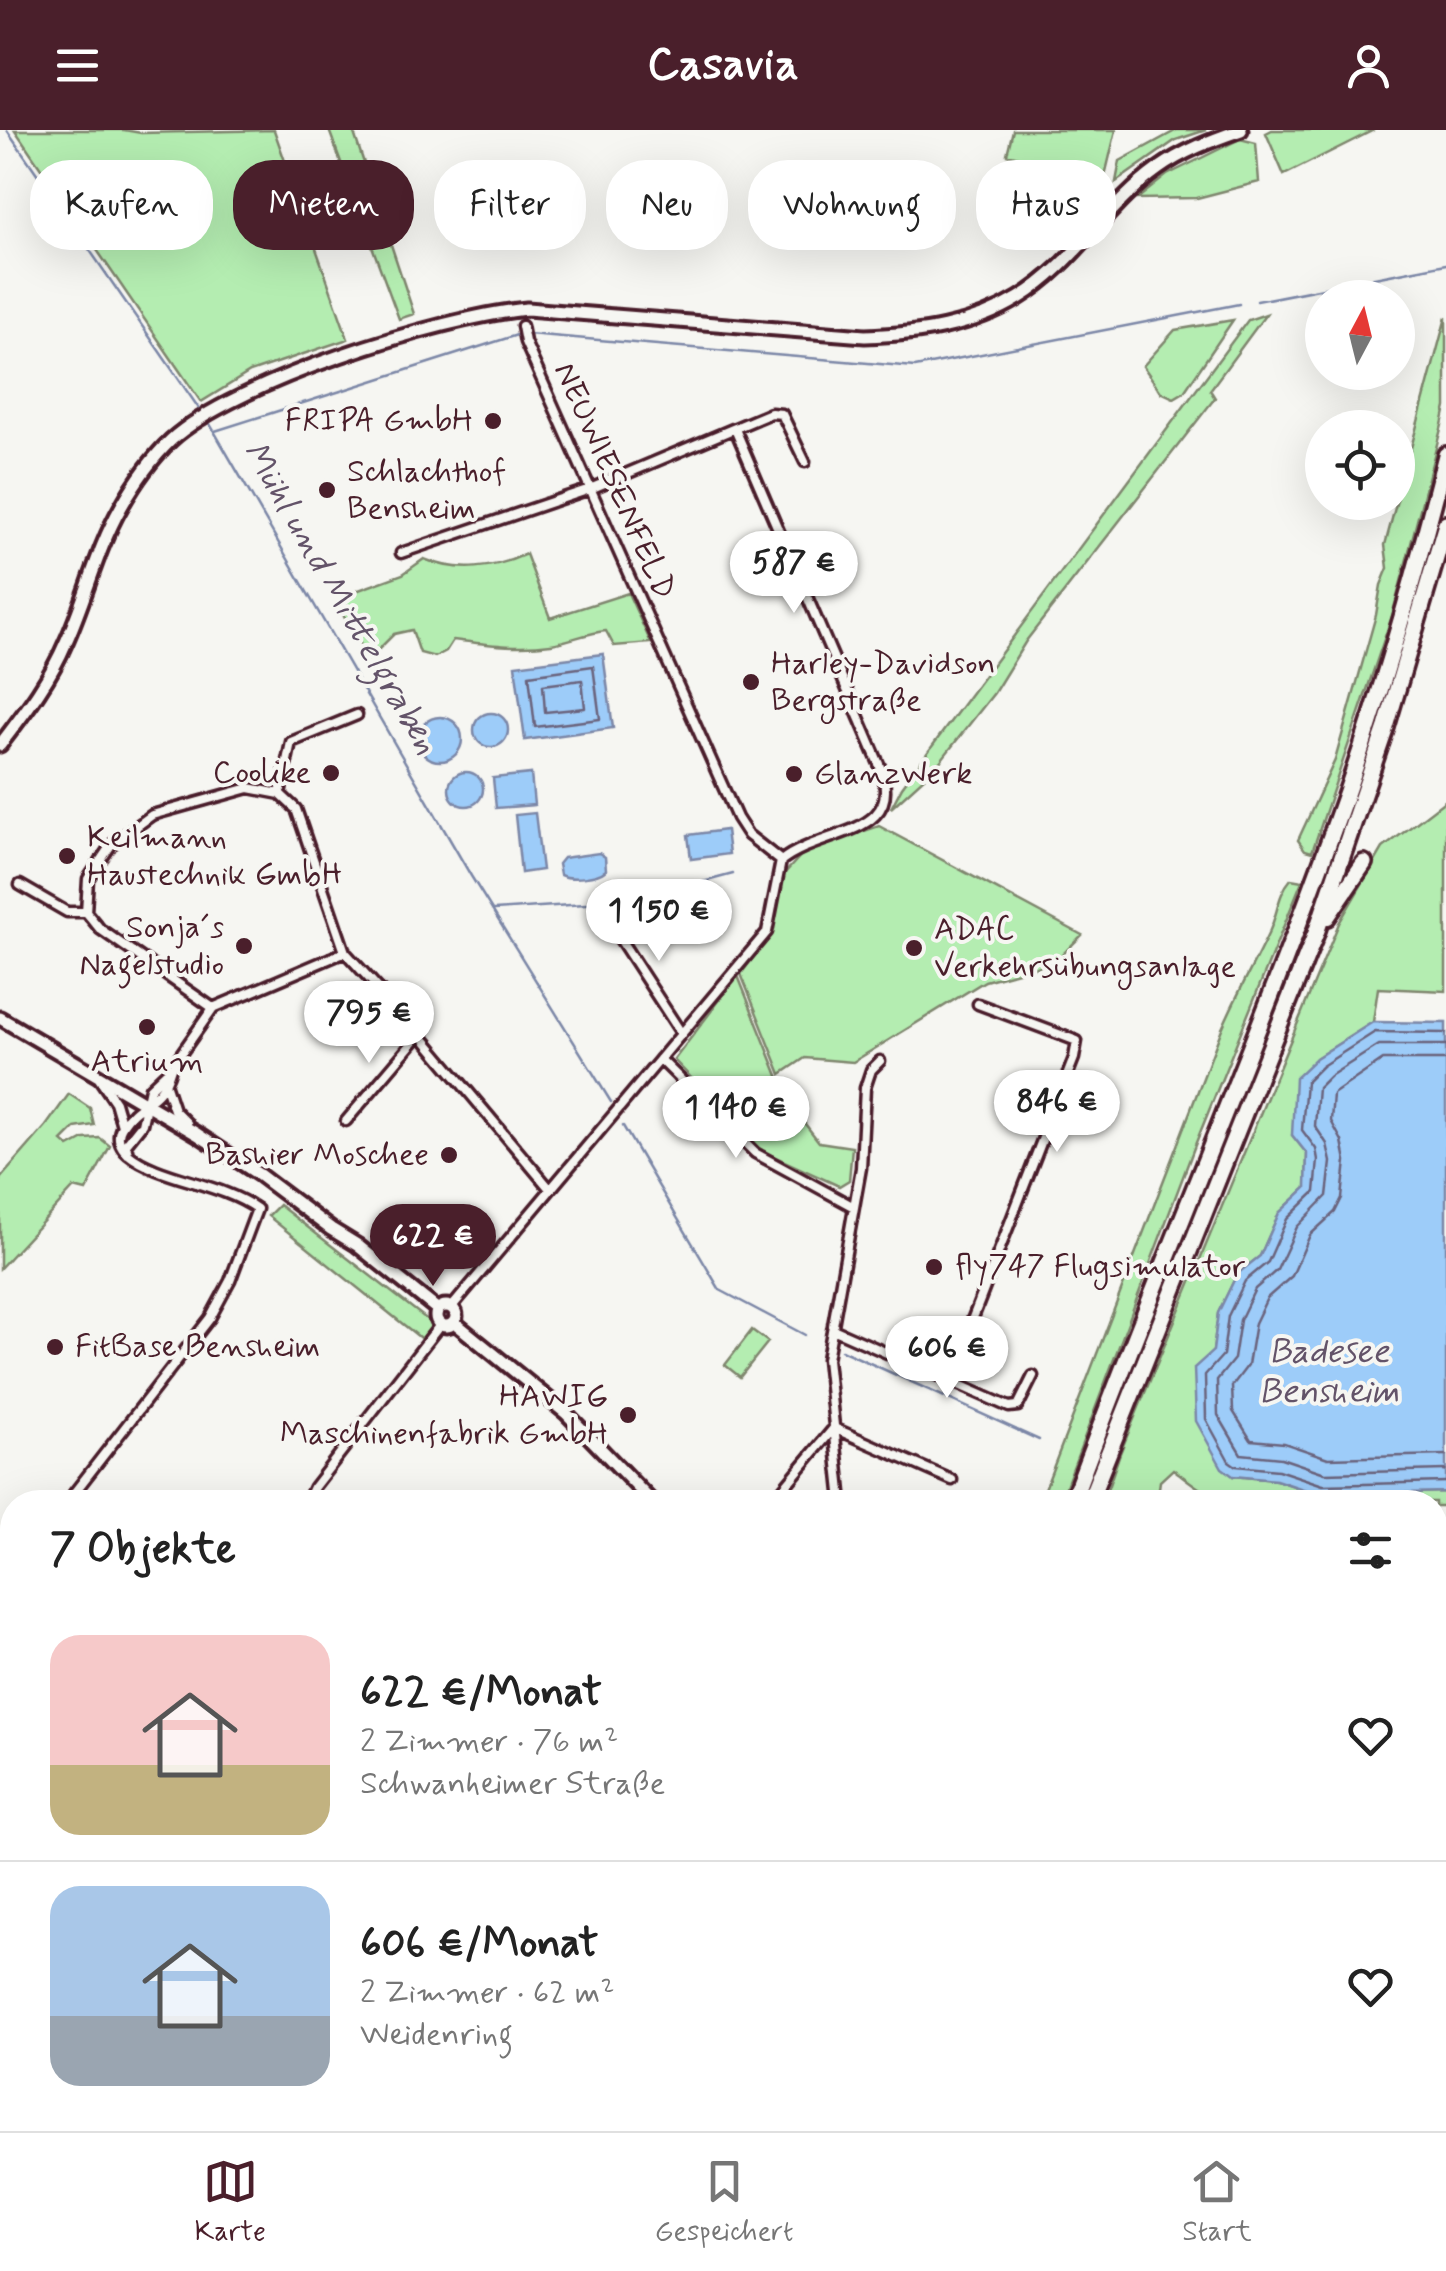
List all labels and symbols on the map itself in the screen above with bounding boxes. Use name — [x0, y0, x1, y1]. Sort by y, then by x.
north arrow — [1305, 280, 1415, 390]
street label: NEUWIESENFELD — [543, 356, 685, 606]
place label: FRIPA GmbH — [285, 400, 473, 442]
marker: FRIPA GmbH — [482, 410, 504, 432]
water label: Mühl und Mittelgraben — [228, 433, 449, 765]
place label: Schlachthof Bensheim — [347, 451, 506, 530]
marker: Schlachthof Bensheim — [316, 479, 338, 501]
pin: 587 € — [724, 531, 864, 616]
place label: Harley-Davidson Bergstraße — [771, 643, 996, 724]
marker: Harley-Davidson Bergstraße — [740, 671, 762, 693]
place label: Coolike — [213, 752, 311, 794]
place label: GlanzWerk — [814, 753, 972, 795]
marker: Coolike — [320, 762, 342, 784]
marker: GlanzWerk — [783, 763, 805, 785]
place label: Keilmann Haustechnik GmbH — [87, 817, 342, 896]
marker: Keilmann Haustechnik GmbH — [56, 845, 78, 867]
pin: 1 150 € — [567, 879, 751, 964]
place label: Sonja´s Nagelstudio — [79, 907, 224, 989]
place label: ADAC Verkehrsübungsanlage — [934, 909, 1236, 990]
marker: Sonja´s Nagelstudio — [233, 935, 255, 957]
marker: ADAC Verkehrsübungsanlage — [903, 937, 925, 959]
pin: 795 € — [299, 981, 439, 1066]
marker: Atrium — [136, 1016, 158, 1038]
place label: Atrium — [90, 1041, 204, 1083]
pin: 846 € — [987, 1070, 1127, 1155]
pin: 1 140 € — [644, 1076, 828, 1161]
place label: Bashier Moschee — [205, 1134, 429, 1176]
marker: Bashier Moschee — [438, 1144, 460, 1166]
pin: 622 € — [363, 1204, 503, 1289]
place label: fly747 Flugsimulator — [954, 1246, 1246, 1290]
marker: fly747 Flugsimulator — [923, 1256, 945, 1278]
pin: 606 € — [877, 1316, 1017, 1401]
place label: FitBase Bensheim — [75, 1326, 320, 1368]
water label: Badesee Bensheim — [1259, 1329, 1399, 1415]
marker: FitBase Bensheim — [44, 1336, 66, 1358]
place label: HAWIG Maschinenfabrik GmbH — [280, 1376, 608, 1455]
marker: HAWIG Maschinenfabrik GmbH — [617, 1404, 639, 1426]

